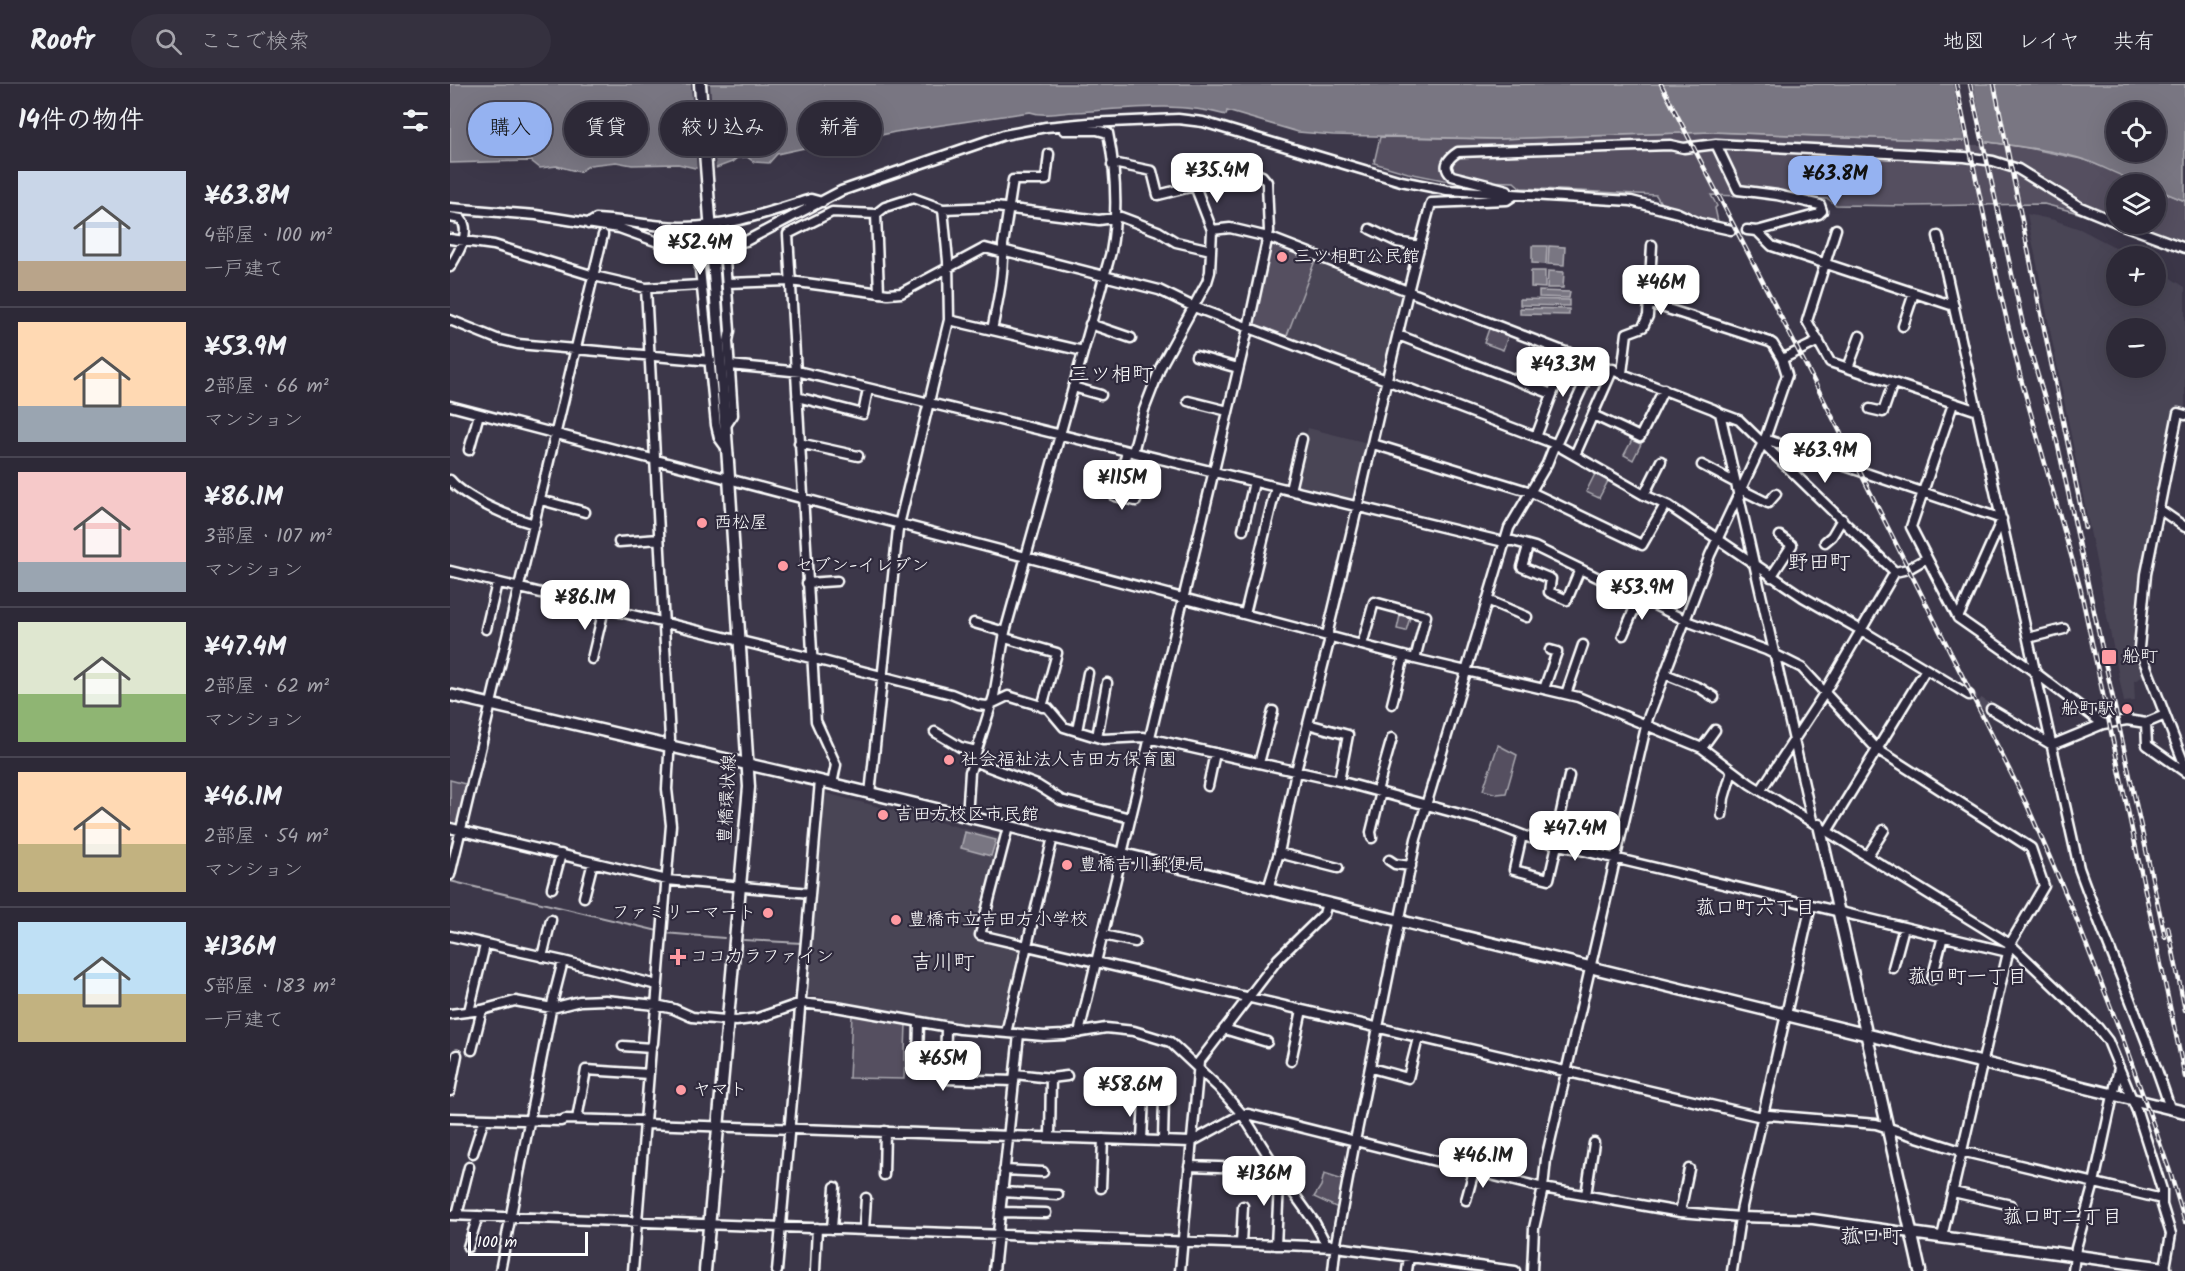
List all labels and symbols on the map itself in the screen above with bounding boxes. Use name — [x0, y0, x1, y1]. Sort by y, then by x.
pin: ¥35.4M — [1168, 153, 1266, 204]
pin: ¥63.8M — [1786, 156, 1884, 207]
pin: ¥52.4M — [651, 225, 749, 276]
place label: 三ツ相町公民館 — [1294, 243, 1420, 272]
marker: 三ツ相町公民館 — [1275, 250, 1289, 264]
pin: ¥46M — [1625, 265, 1697, 316]
pin: ¥43.3M — [1514, 347, 1612, 398]
district label: 三ツ相町 — [1069, 359, 1153, 392]
pin: ¥63.9M — [1776, 433, 1874, 484]
pin: ¥115M — [1080, 460, 1164, 511]
place label: 西松屋 — [714, 509, 768, 538]
marker: 西松屋 — [695, 516, 709, 530]
district label: 野田町 — [1788, 547, 1851, 580]
place label: セブン-イレブン — [795, 552, 929, 581]
marker: セブン-イレブン — [776, 559, 790, 573]
pin: ¥53.9M — [1593, 570, 1691, 621]
pin: ¥86.1M — [536, 580, 634, 631]
place label: 船町 — [2122, 643, 2158, 672]
marker: 船町 — [2100, 648, 2118, 666]
place label: 船町駅 — [2061, 695, 2115, 724]
marker: 船町駅 — [2120, 702, 2134, 716]
place label: 社会福祉法人吉田方保育園 — [961, 746, 1177, 775]
street label: 豊橋環状線 — [711, 753, 745, 845]
marker: 社会福祉法人吉田方保育園 — [942, 753, 956, 767]
place label: 吉田方校区市民館 — [895, 801, 1039, 830]
marker: 吉田方校区市民館 — [876, 808, 890, 822]
pin: ¥47.4M — [1526, 811, 1624, 862]
place label: 豊橋吉川郵便局 — [1079, 851, 1205, 880]
marker: 豊橋吉川郵便局 — [1060, 858, 1074, 872]
district label: 菰口町六丁目 — [1695, 893, 1815, 925]
place label: ファミリーマート — [612, 899, 756, 928]
marker: ファミリーマート — [761, 906, 775, 920]
place label: 豊橋市立吉田方小学校 — [908, 906, 1088, 935]
marker: 豊橋市立吉田方小学校 — [889, 913, 903, 927]
place label: ココカラファイン — [690, 943, 834, 972]
district label: 吉川町 — [912, 947, 975, 980]
marker: ココカラファイン — [671, 950, 685, 964]
district label: 菰口町一丁目 — [1907, 962, 2027, 994]
pin: ¥65M — [907, 1041, 979, 1092]
pin: ¥58.6M — [1081, 1067, 1179, 1118]
place label: ヤマト — [693, 1076, 747, 1105]
marker: ヤマト — [674, 1083, 688, 1097]
pin: ¥46.1M — [1434, 1138, 1532, 1189]
pin: ¥136M — [1222, 1156, 1306, 1207]
district label: 菰口町二丁目 — [2002, 1202, 2122, 1234]
district label: 菰口町 — [1840, 1221, 1903, 1254]
scale bar — [468, 1229, 588, 1256]

